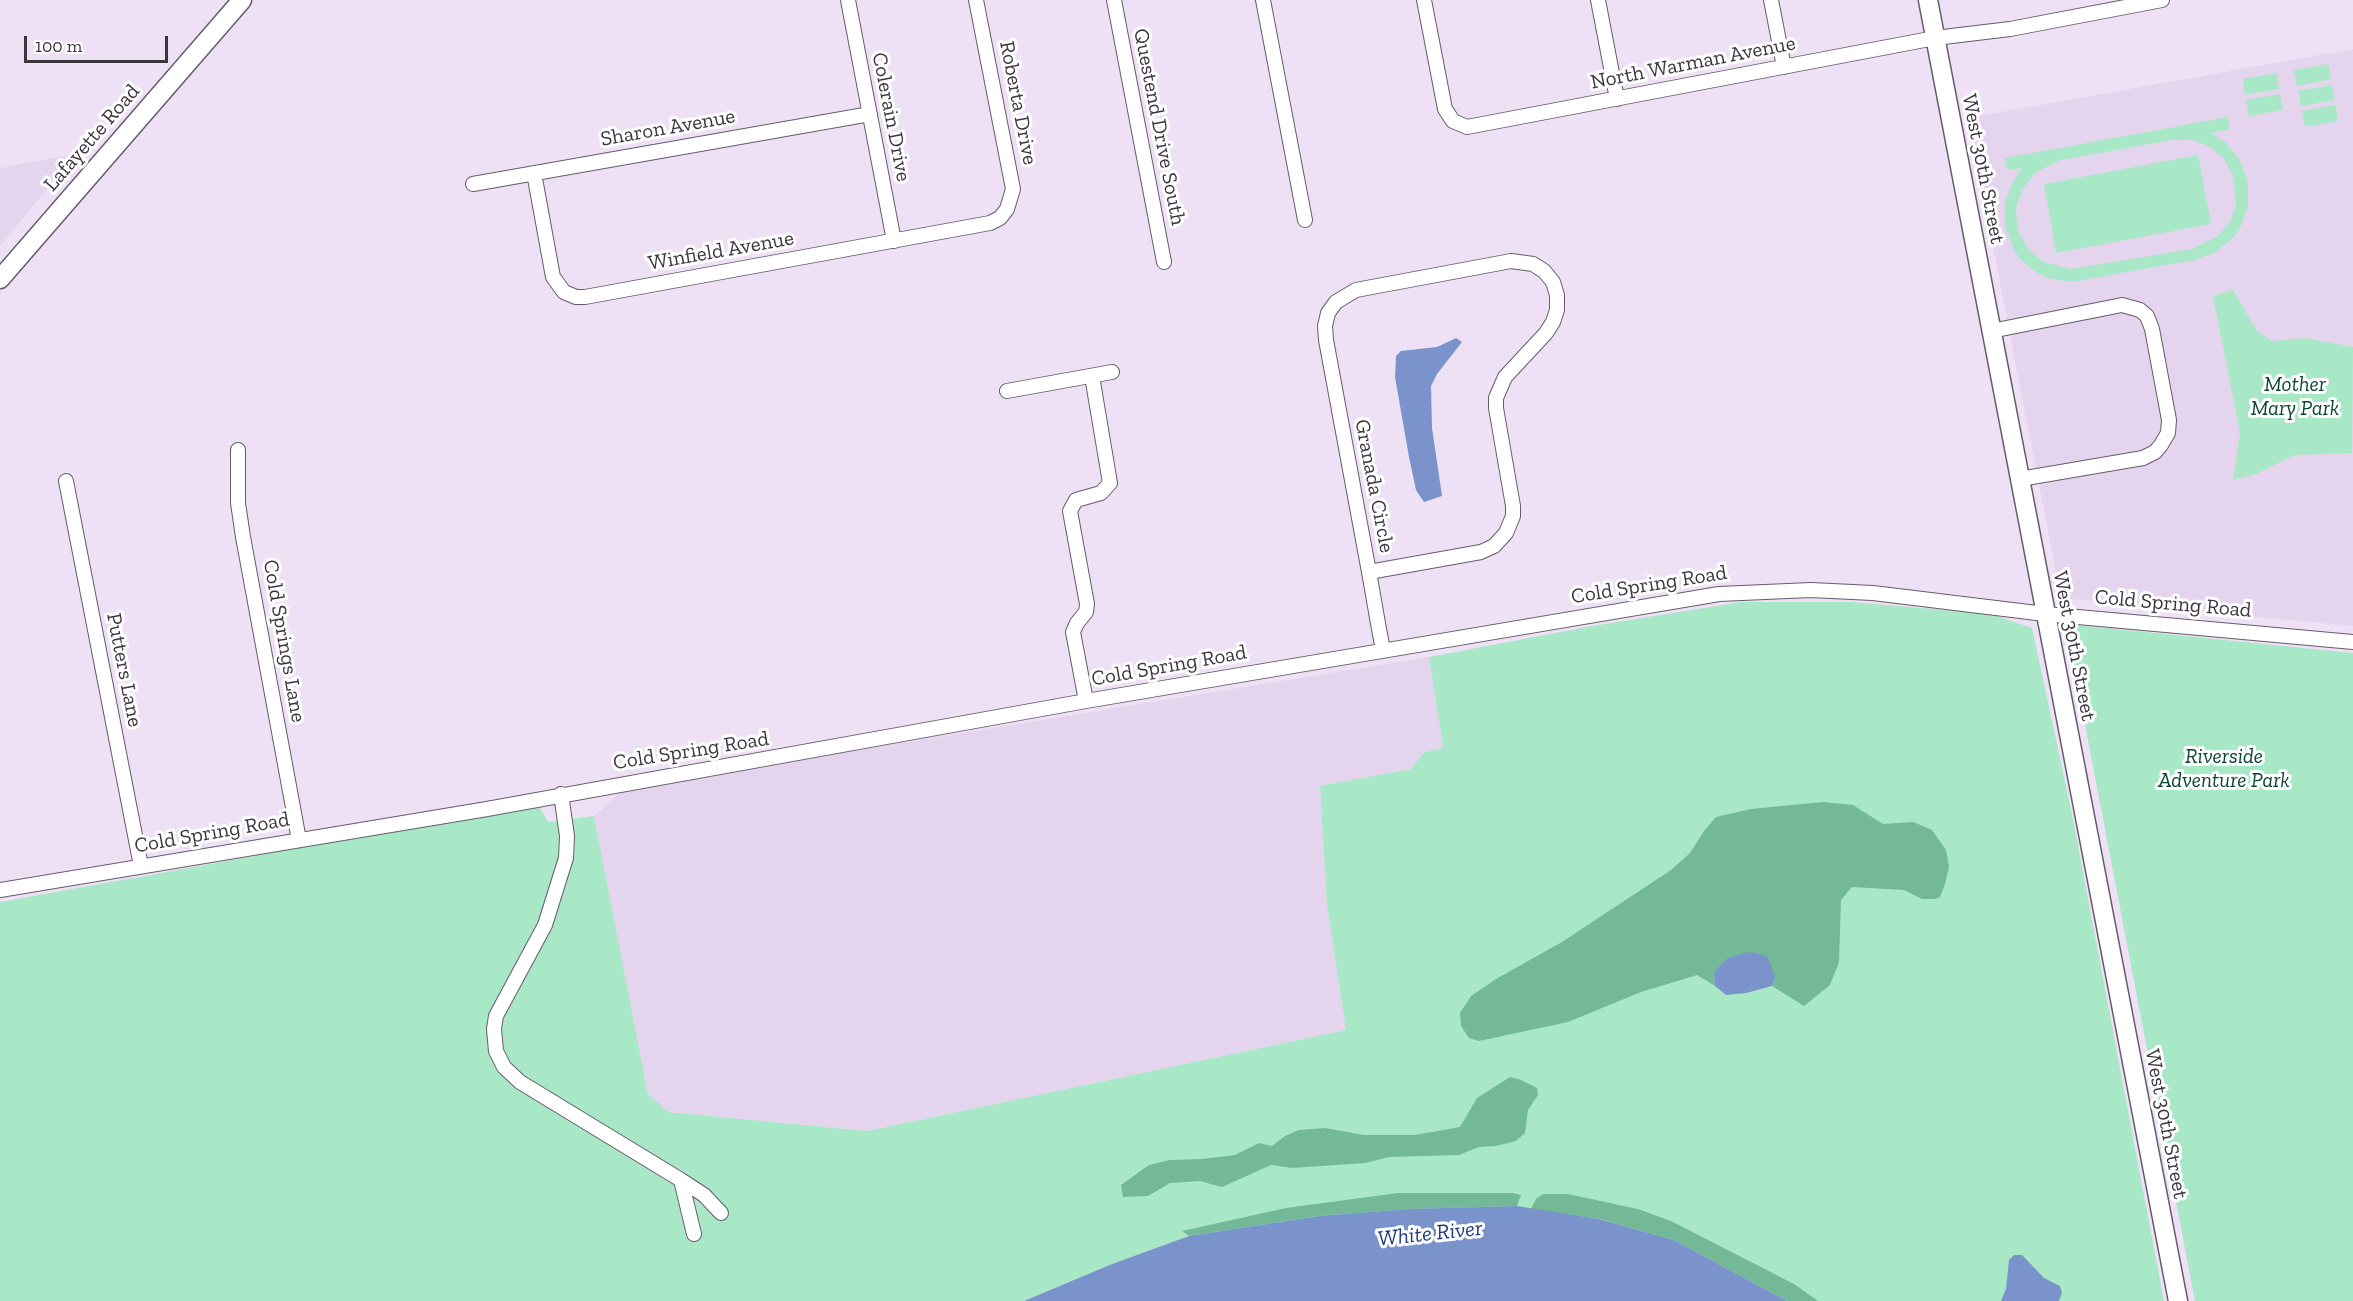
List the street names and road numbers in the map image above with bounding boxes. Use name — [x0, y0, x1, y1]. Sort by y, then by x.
street label: Questend Drive South — [1128, 27, 1190, 227]
street label: North Warman Avenue — [1588, 31, 1798, 95]
street label: Roberta Drive — [994, 39, 1042, 167]
street label: Colerain Drive — [866, 50, 916, 184]
street label: Lafayette Road — [39, 79, 145, 197]
street label: West 30th Street — [1956, 92, 2010, 246]
street label: Sharon Avenue — [599, 104, 737, 152]
street label: Winfield Avenue — [646, 226, 796, 276]
street label: Granada Circle — [1349, 417, 1399, 555]
street label: Cold Springs Lane — [257, 558, 311, 724]
street label: Cold Spring Road — [1569, 560, 1729, 610]
street label: West 30th Street — [2047, 569, 2101, 723]
street label: Cold Spring Road — [2094, 585, 2252, 623]
street label: Putters Lane — [101, 611, 147, 729]
street label: Cold Spring Road — [1089, 640, 1249, 692]
street label: Cold Spring Road — [611, 726, 771, 776]
street label: Cold Spring Road — [132, 807, 292, 859]
street label: West 30th Street — [2139, 1047, 2193, 1201]

